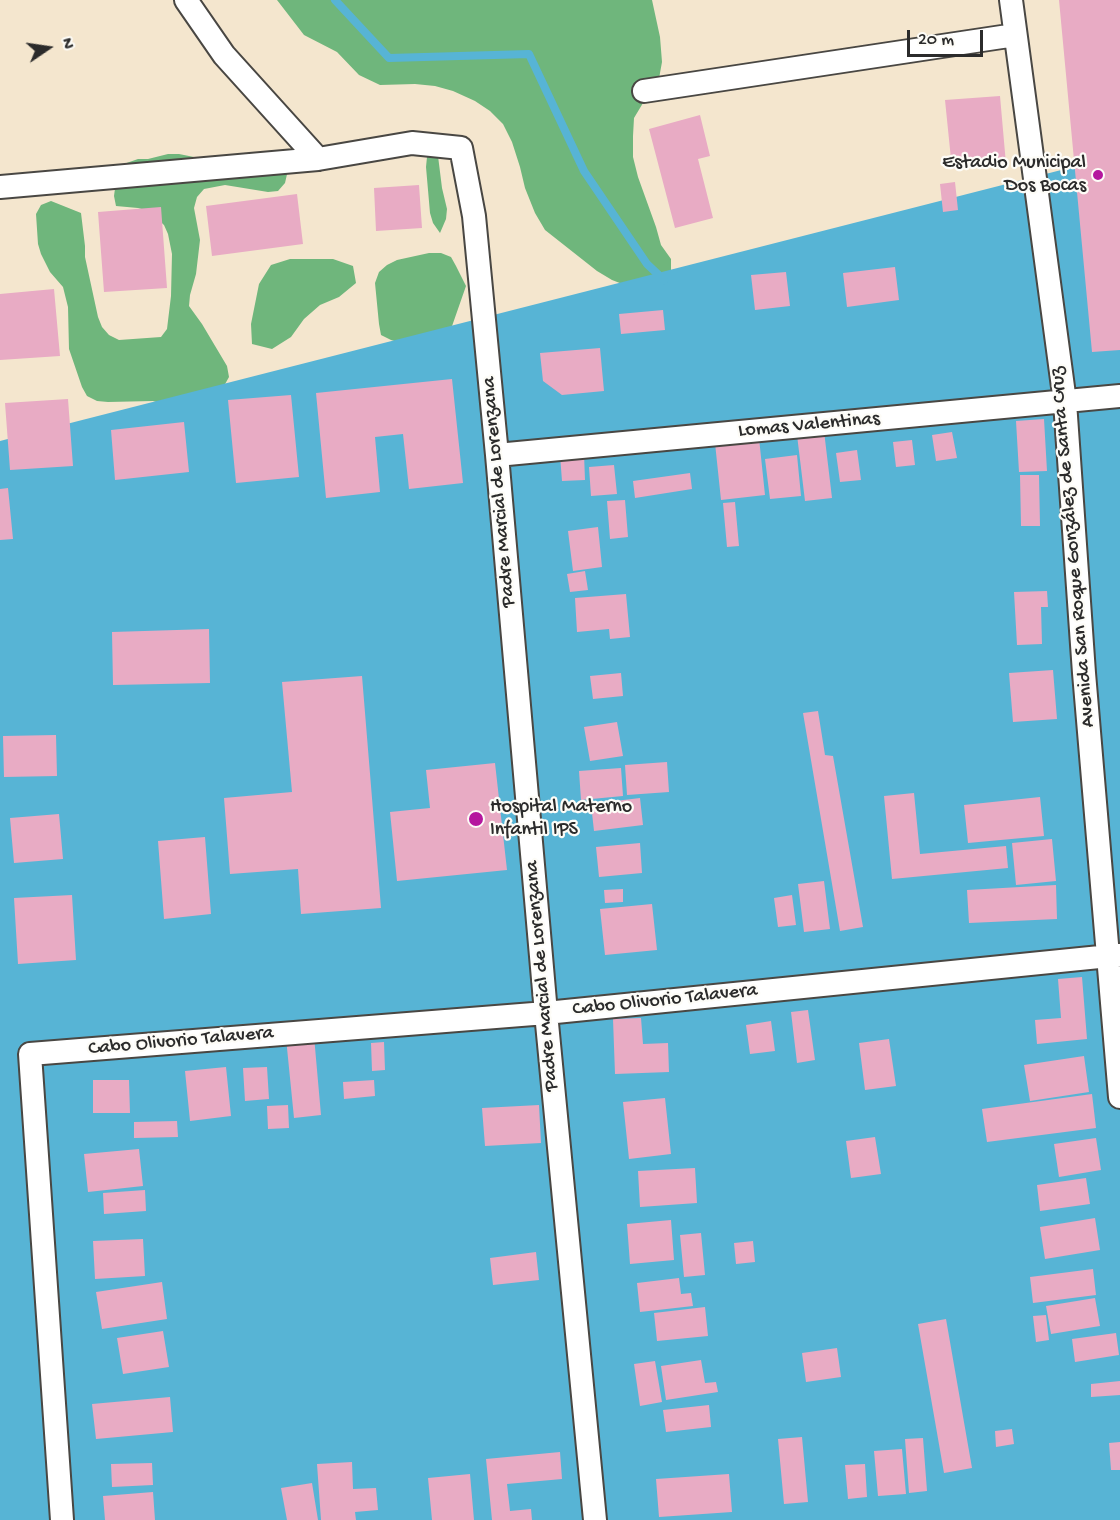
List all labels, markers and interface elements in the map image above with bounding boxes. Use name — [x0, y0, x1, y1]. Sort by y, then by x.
north arrow — [18, 18, 78, 78]
scale bar — [910, 18, 986, 56]
text: 20 m — [918, 30, 954, 51]
text: N — [56, 37, 76, 51]
place label: Estadio Municipal Dos Bocas — [942, 152, 1086, 199]
marker: Estadio Municipal Dos Bocas — [1091, 168, 1105, 182]
street label: Avenida San Roque González de Santa Cruz — [1046, 366, 1102, 728]
street label: Padre Marcial de Lorenzana — [478, 376, 522, 608]
street label: Lomas Valentinas — [737, 408, 881, 444]
place label: Hospital Materno Infantil IPS — [490, 796, 632, 843]
marker: Hospital Materno Infantil IPS — [467, 810, 485, 828]
street label: Padre Marcial de Lorenzana — [521, 860, 565, 1092]
street label: Cabo Olivorio Talavera — [571, 979, 759, 1023]
street label: Cabo Olivorio Talavera — [87, 1022, 275, 1062]

